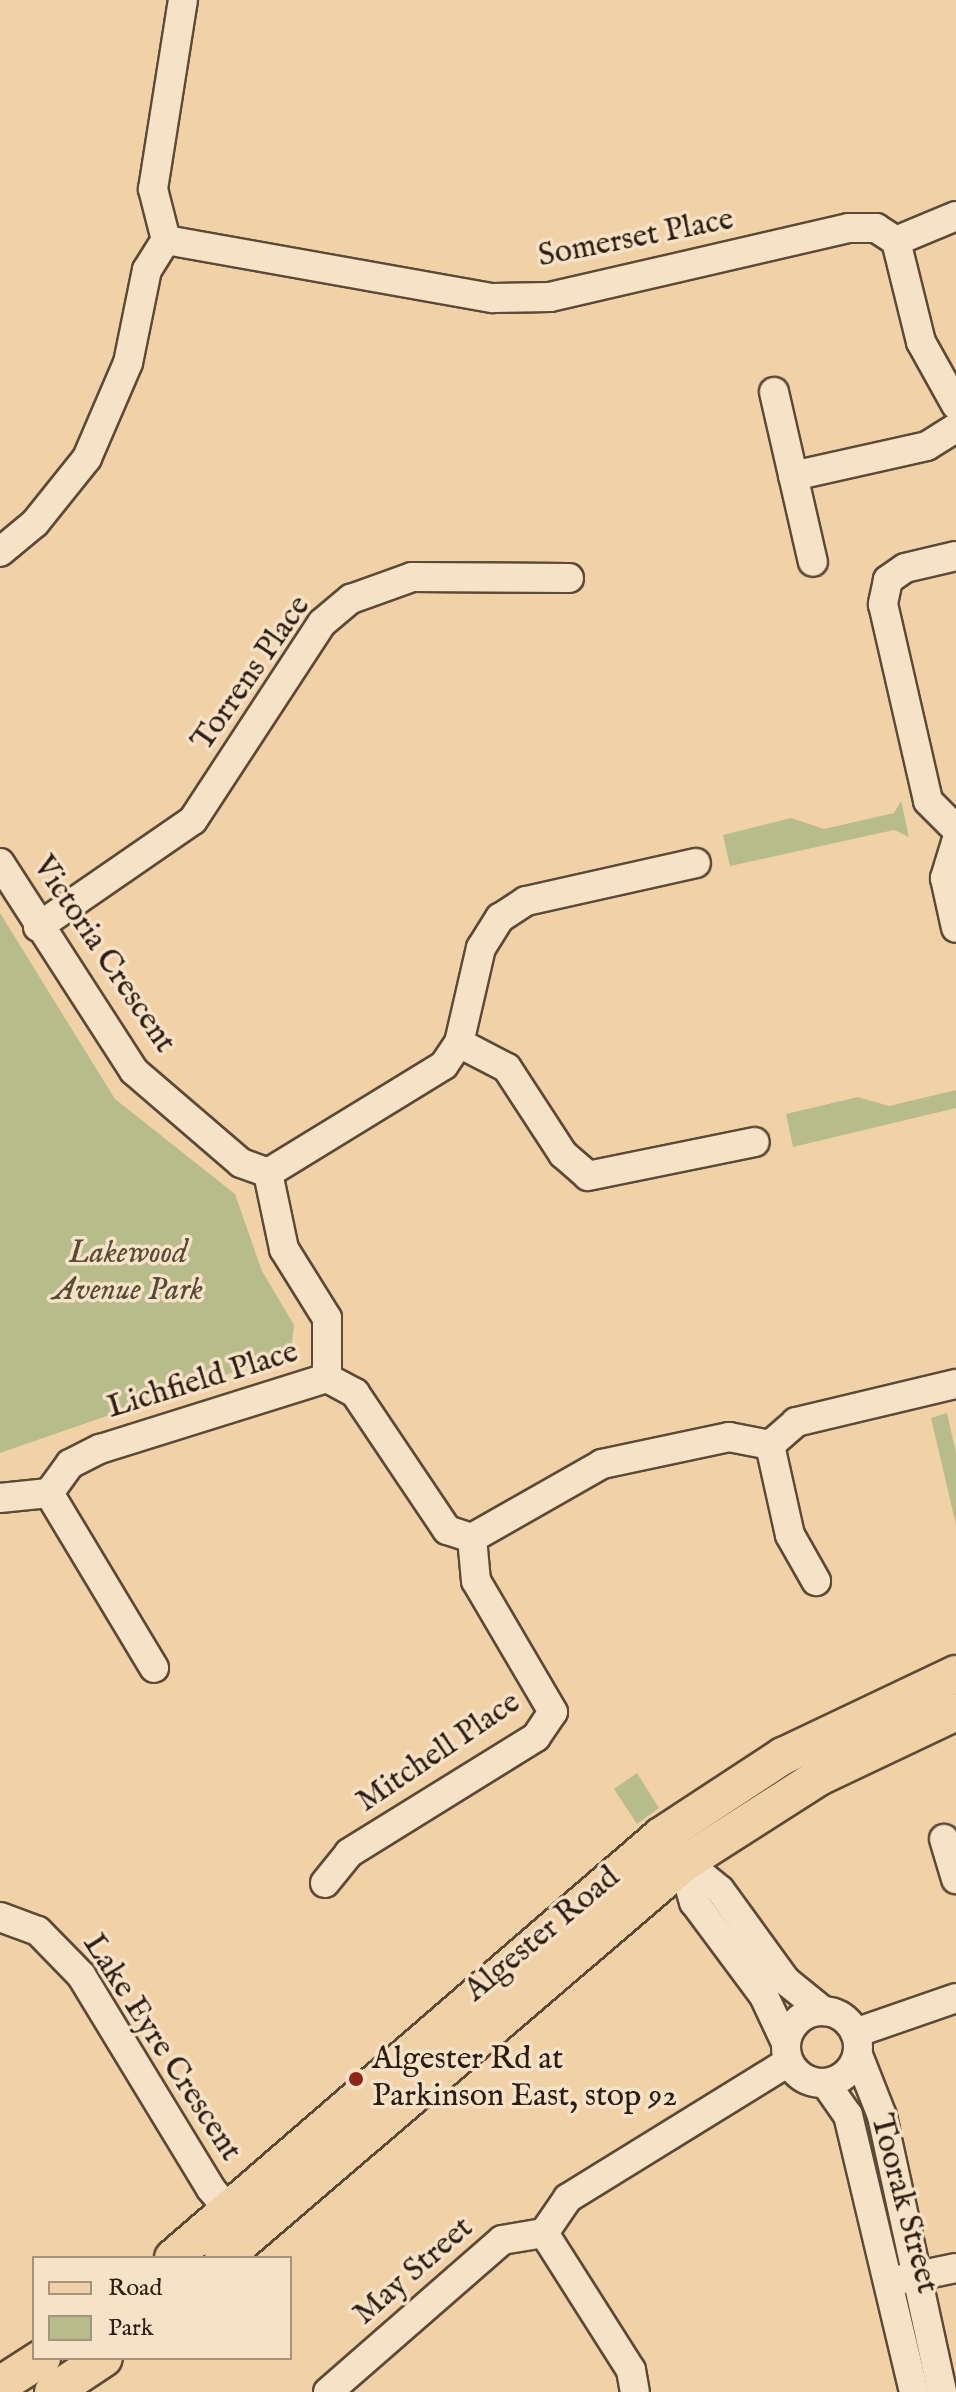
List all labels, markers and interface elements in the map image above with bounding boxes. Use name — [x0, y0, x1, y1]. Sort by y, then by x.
street label: Somerset Place — [535, 201, 737, 277]
street label: Torrens Place — [184, 589, 320, 759]
street label: Victoria Crescent — [23, 849, 183, 1061]
park label: Lakewood Avenue Park — [53, 1236, 203, 1311]
street label: Lichfield Place — [103, 1334, 303, 1428]
street label: Mitchell Place — [350, 1684, 528, 1822]
street label: Algester Road — [458, 1859, 628, 2011]
street label: Lake Eyre Crescent — [73, 1927, 249, 2169]
place label: Algester Rd at Parkinson East, stop 92 — [372, 2042, 677, 2117]
marker: Algester Rd at Parkinson East, stop 92 — [347, 2070, 365, 2088]
street label: Toorak Street — [861, 2110, 945, 2298]
street label: May Street — [346, 2210, 482, 2334]
legend — [32, 2256, 292, 2360]
text: Road — [108, 2273, 162, 2304]
text: Park — [108, 2313, 154, 2344]

